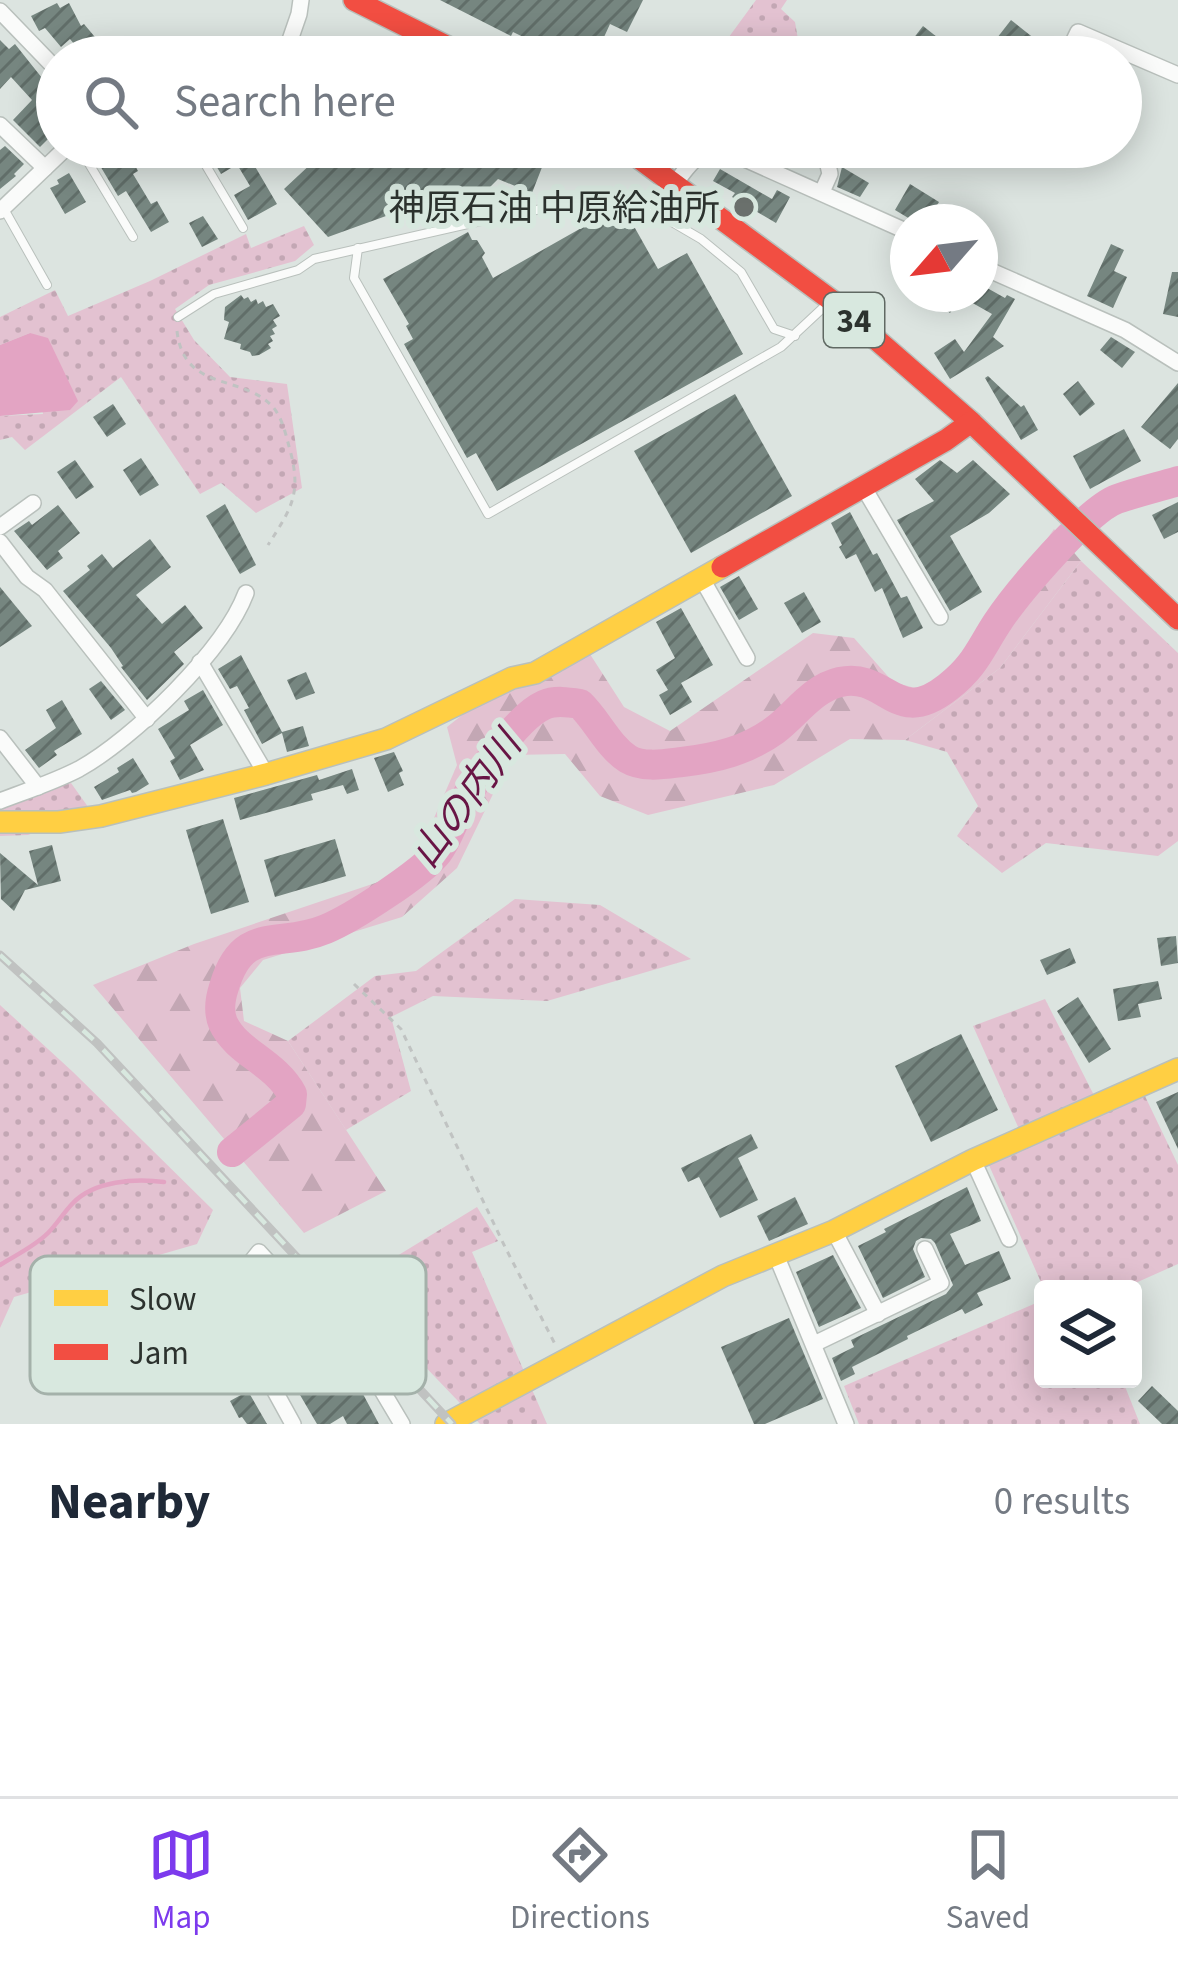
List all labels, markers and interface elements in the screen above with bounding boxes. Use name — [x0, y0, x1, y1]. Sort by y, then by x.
search box — [36, 36, 1142, 168]
icon: search — [78, 69, 144, 135]
text: Search here — [174, 70, 396, 134]
place label: 神原石油 中原給油所 — [389, 183, 720, 234]
marker: 神原石油 中原給油所 — [731, 194, 757, 220]
north arrow — [890, 204, 998, 312]
road number: 34 — [824, 293, 884, 347]
water label: 山の内川 — [398, 717, 537, 880]
legend — [30, 1256, 426, 1394]
text: Slow — [129, 1276, 197, 1323]
map controls — [1034, 1280, 1142, 1388]
button: layers — [1034, 1280, 1142, 1388]
text: Jam — [129, 1330, 189, 1377]
text: Nearby — [48, 1466, 210, 1538]
text: 0 results — [994, 1474, 1130, 1530]
tab: Map — [148, 1822, 214, 1941]
tab: Directions — [510, 1822, 650, 1941]
tab: Saved — [946, 1822, 1030, 1941]

